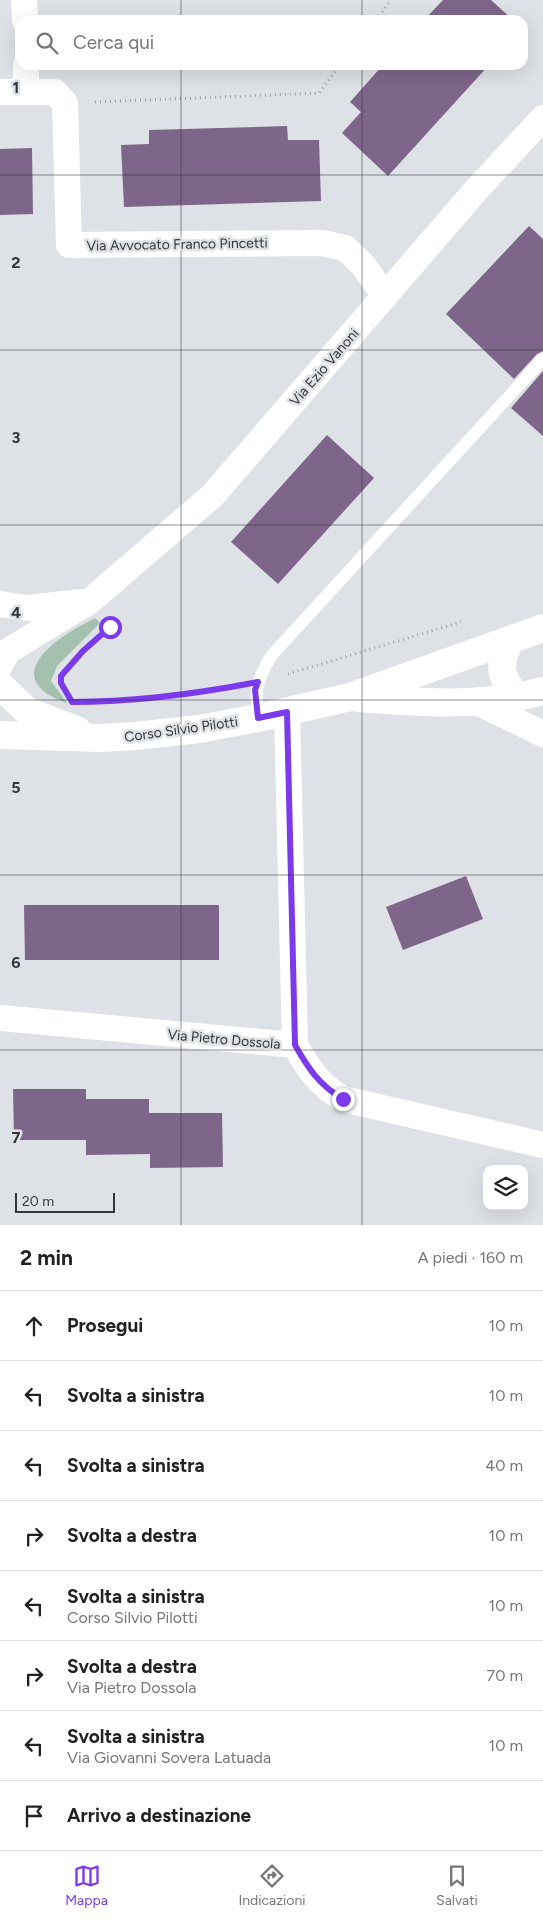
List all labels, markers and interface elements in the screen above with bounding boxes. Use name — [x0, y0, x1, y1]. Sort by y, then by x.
search box — [15, 15, 528, 70]
icon: search — [33, 29, 61, 57]
text: Cerca qui — [73, 31, 154, 54]
text: 1 — [13, 78, 19, 97]
street label: Via Avvocato Franco Pincetti — [86, 234, 268, 255]
text: 2 — [11, 253, 21, 272]
street label: Via Ezio Vanoni — [286, 325, 363, 409]
text: 3 — [12, 428, 21, 447]
text: 4 — [11, 603, 21, 622]
route start — [99, 616, 122, 639]
street label: Corso Silvio Pilotti — [123, 713, 239, 746]
text: 5 — [11, 778, 21, 797]
text: 6 — [11, 953, 21, 972]
street label: Via Pietro Dossola — [167, 1026, 281, 1053]
route end — [332, 1088, 355, 1111]
text: 7 — [12, 1128, 21, 1147]
map controls — [483, 1165, 528, 1210]
button: layers — [483, 1165, 528, 1210]
scale bar — [15, 1190, 115, 1213]
text: 20 m — [22, 1193, 54, 1210]
text: 2 min — [20, 1245, 73, 1270]
text: A piedi · 160 m — [418, 1248, 523, 1267]
icon: ahead — [20, 1312, 48, 1340]
text: Prosegui — [67, 1314, 143, 1337]
text: 10 m — [489, 1316, 523, 1335]
icon: left — [20, 1382, 48, 1410]
text: Svolta a sinistra — [67, 1384, 205, 1407]
text: 10 m — [489, 1386, 523, 1405]
icon: left — [20, 1452, 48, 1480]
text: Svolta a sinistra — [67, 1454, 205, 1477]
text: 40 m — [485, 1456, 523, 1475]
icon: right — [20, 1522, 48, 1550]
text: Svolta a destra — [67, 1524, 197, 1547]
text: 10 m — [489, 1526, 523, 1545]
text: Svolta a sinistra — [67, 1585, 205, 1608]
icon: left — [20, 1592, 48, 1620]
text: 10 m — [489, 1596, 523, 1615]
text: Corso Silvio Pilotti — [67, 1608, 198, 1627]
text: Svolta a destra — [67, 1655, 197, 1678]
icon: right — [20, 1662, 48, 1690]
text: 70 m — [487, 1666, 523, 1685]
text: Via Pietro Dossola — [67, 1678, 196, 1697]
text: Svolta a sinistra — [67, 1725, 205, 1748]
icon: left — [20, 1732, 48, 1760]
text: 10 m — [489, 1736, 523, 1755]
text: Via Giovanni Sovera Latuada — [67, 1748, 271, 1767]
icon: arrive — [20, 1802, 48, 1830]
text: Arrivo a destinazione — [67, 1804, 251, 1827]
tab: Mappa — [65, 1862, 108, 1909]
tab: Indicazioni — [238, 1862, 306, 1909]
tab: Salvati — [436, 1862, 478, 1909]

